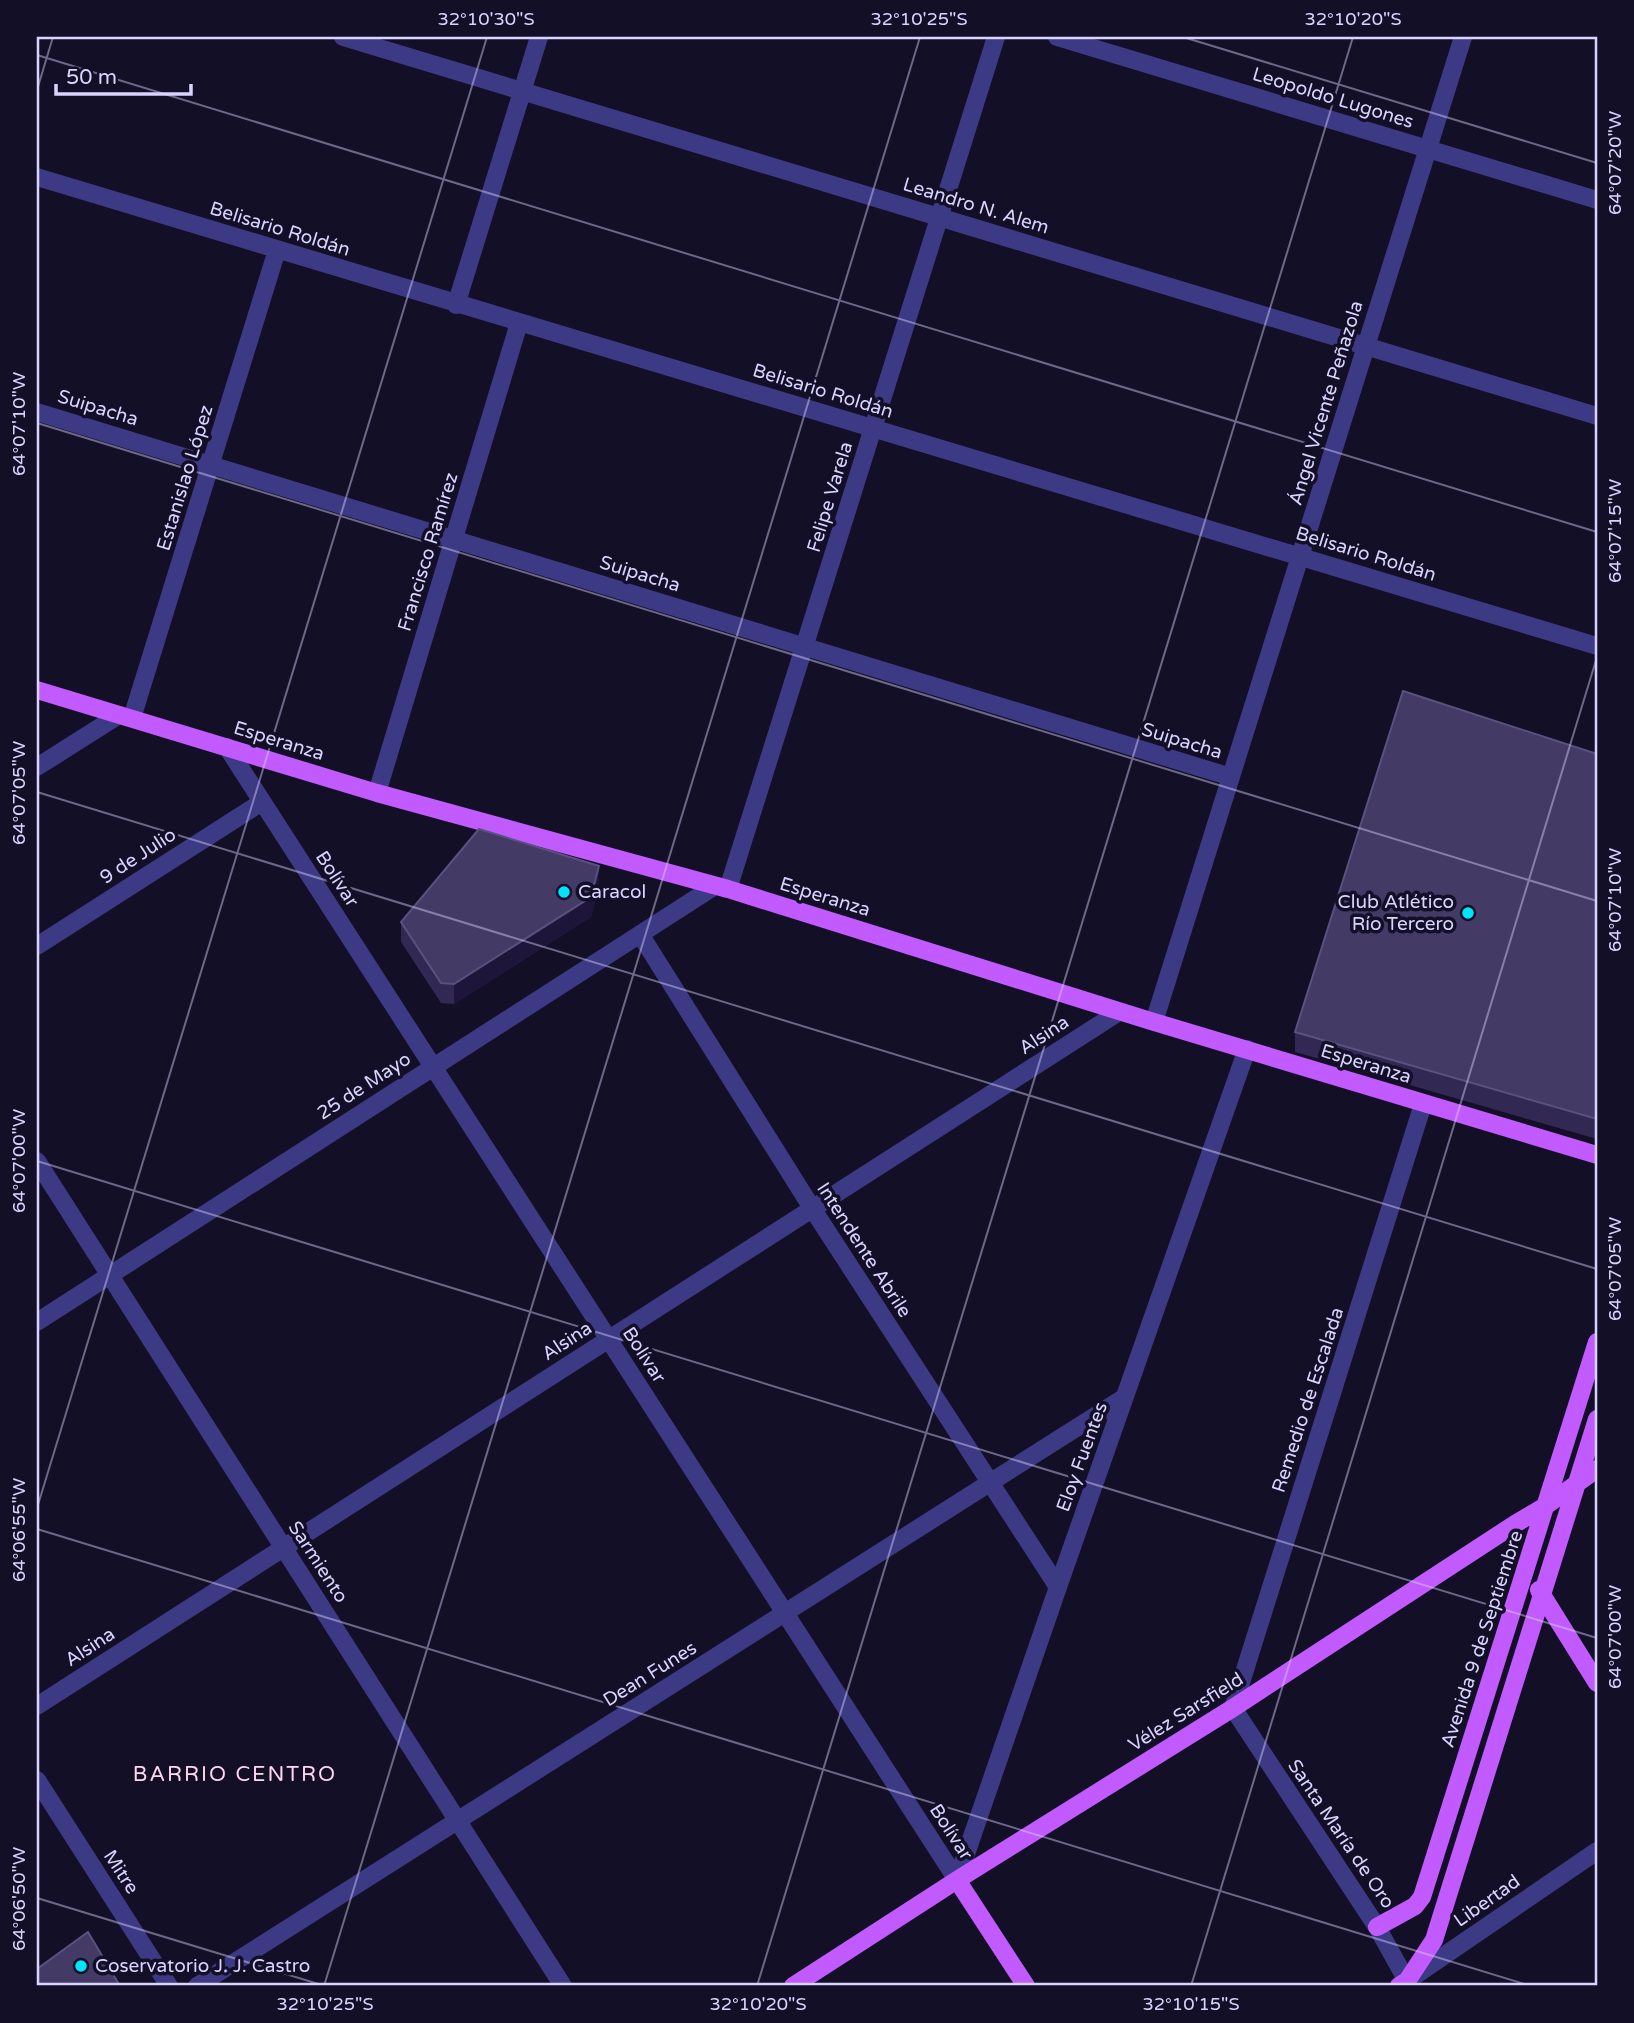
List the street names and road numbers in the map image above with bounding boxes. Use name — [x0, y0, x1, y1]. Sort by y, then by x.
street label: Leopoldo Lugones — [1250, 63, 1416, 133]
street label: Leandro N. Alem — [900, 173, 1052, 239]
street label: Belisario Roldán — [207, 197, 353, 261]
street label: Ángel Vicente Peñazola — [1283, 298, 1368, 508]
street label: Belisario Roldán — [750, 359, 896, 423]
street label: Suipacha — [55, 385, 141, 431]
street label: Estanislao López — [152, 403, 218, 553]
street label: Felipe Varela — [803, 439, 857, 555]
street label: Francisco Ramírez — [393, 470, 463, 634]
street label: Belisario Roldán — [1293, 522, 1439, 586]
street label: Suipacha — [597, 551, 683, 597]
street label: Esperanza — [231, 717, 327, 765]
street label: Suipacha — [1139, 718, 1225, 764]
street label: 9 de Julio — [96, 823, 180, 889]
street label: Bolívar — [311, 847, 364, 912]
street label: Esperanza — [777, 873, 873, 921]
street label: Alsina — [1015, 1011, 1073, 1059]
street label: Esperanza — [1318, 1040, 1414, 1088]
street label: 25 de Mayo — [313, 1048, 415, 1124]
street label: Intendente Abrile — [812, 1178, 916, 1322]
street label: Remedio de Escalada — [1268, 1305, 1348, 1495]
street label: Alsina — [538, 1317, 596, 1365]
street label: Bolívar — [618, 1323, 671, 1388]
street label: Eloy Fuentes — [1052, 1399, 1112, 1515]
street label: Sarmiento — [284, 1517, 352, 1607]
street label: Avenida 9 de Septiembre — [1436, 1528, 1528, 1750]
street label: Alsina — [61, 1623, 119, 1671]
street label: Dean Funes — [599, 1637, 701, 1711]
street label: Vélez Sarsfield — [1125, 1668, 1247, 1756]
street label: Santa María de Oro — [1283, 1755, 1399, 1913]
street label: Bolívar — [925, 1800, 978, 1865]
street label: Mitre — [99, 1846, 143, 1898]
street label: Libertad — [1450, 1870, 1524, 1932]

